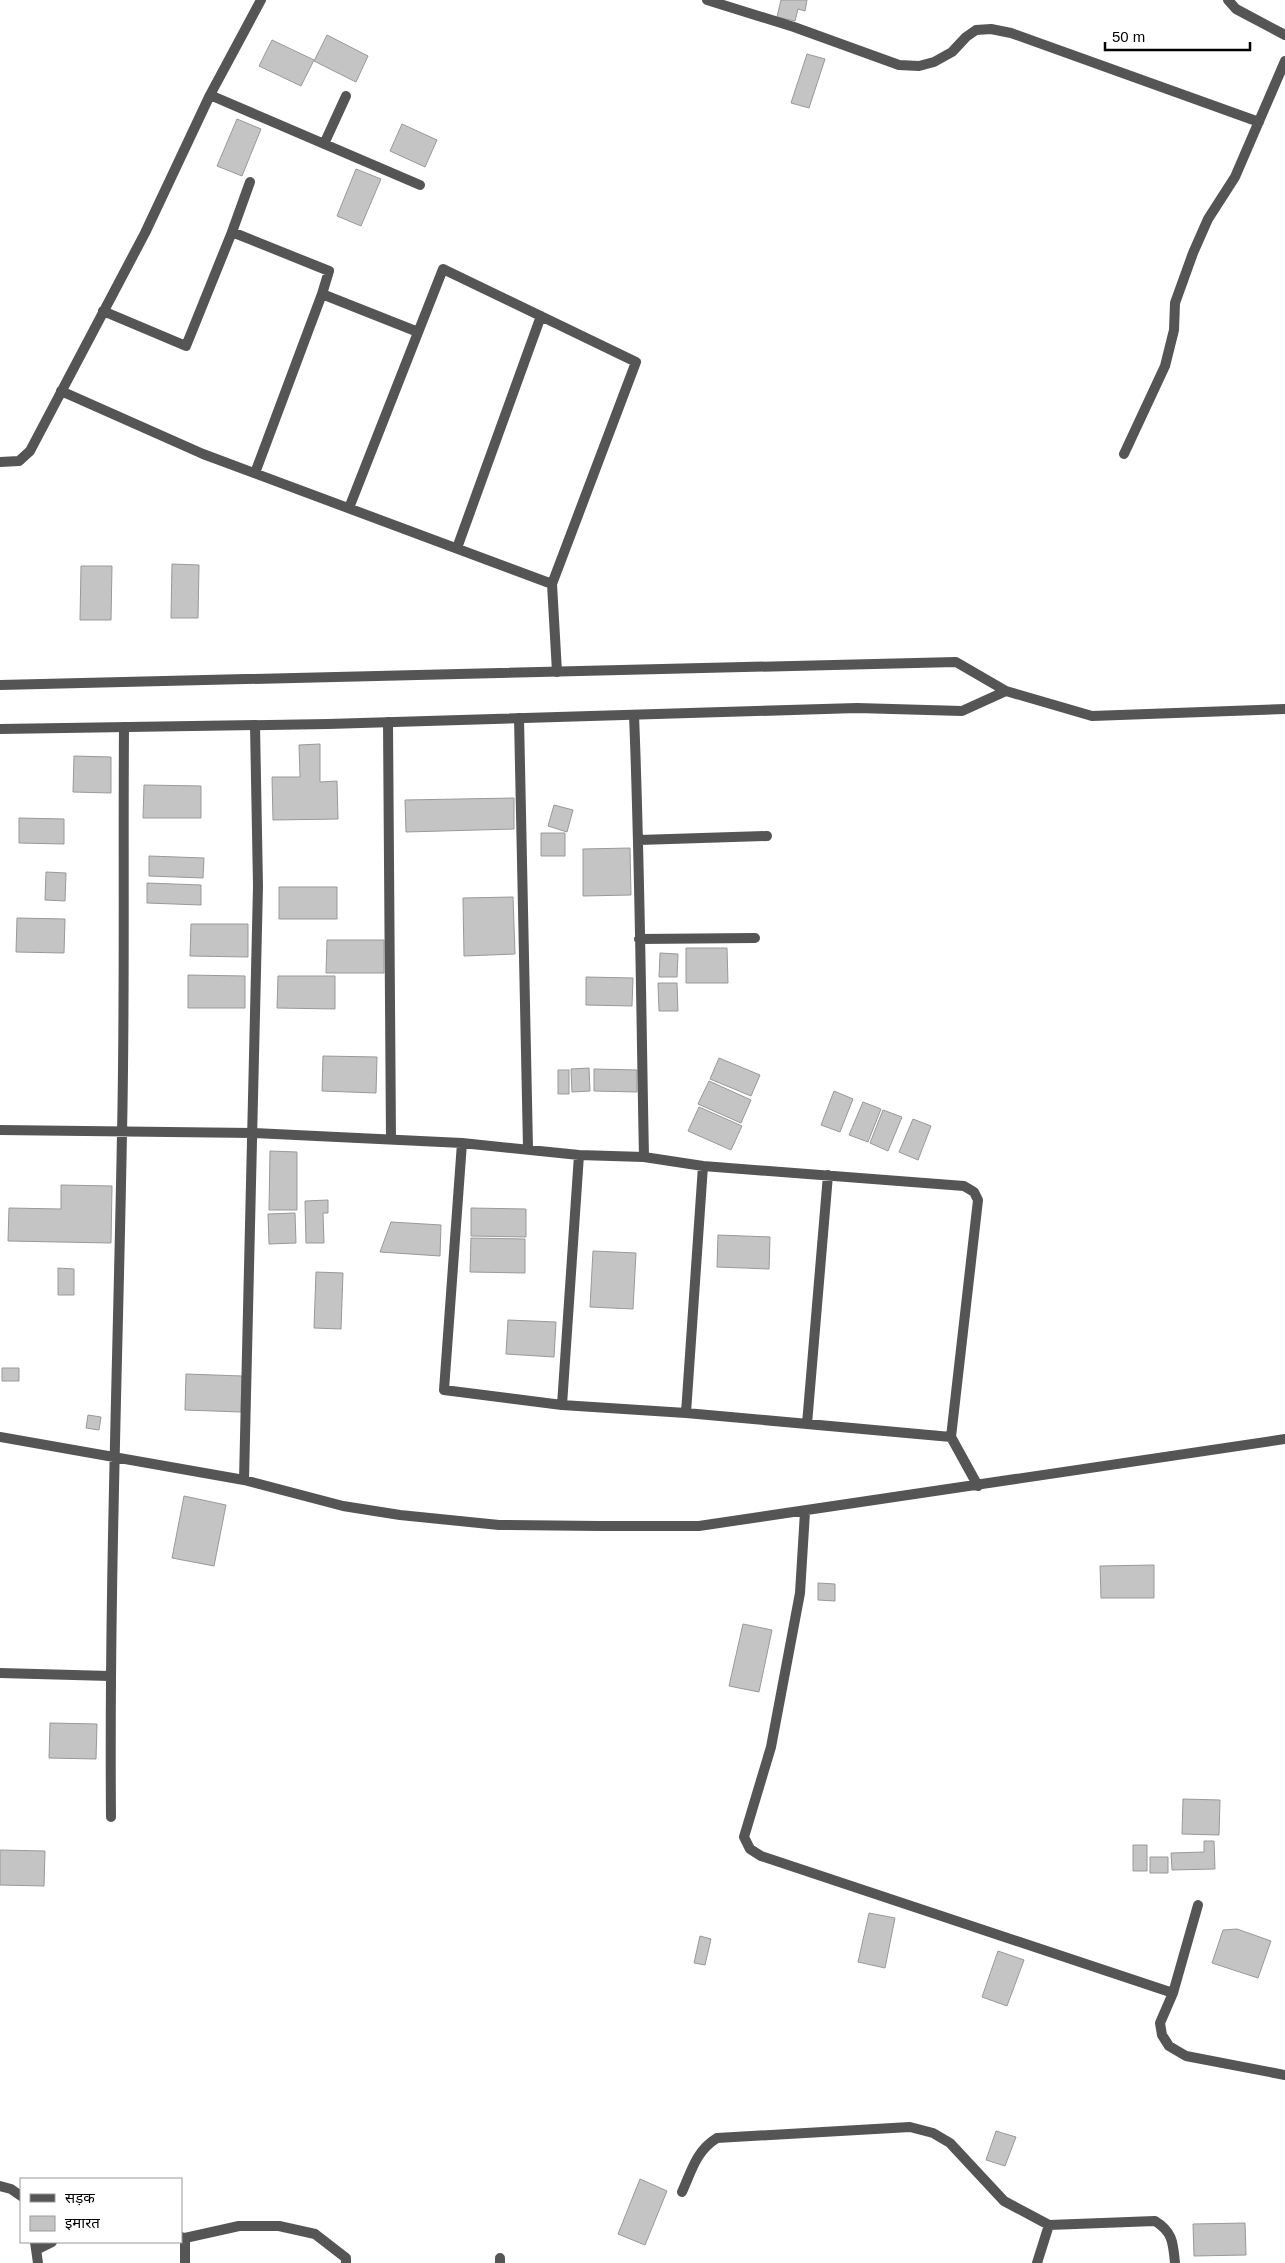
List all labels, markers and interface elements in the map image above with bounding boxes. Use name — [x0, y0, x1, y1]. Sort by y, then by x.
scale bar — [1105, 20, 1250, 52]
text: 50 m — [1112, 28, 1145, 45]
legend — [20, 2178, 182, 2243]
text: सड़क — [65, 2189, 95, 2206]
text: इमारत — [65, 2214, 100, 2231]

